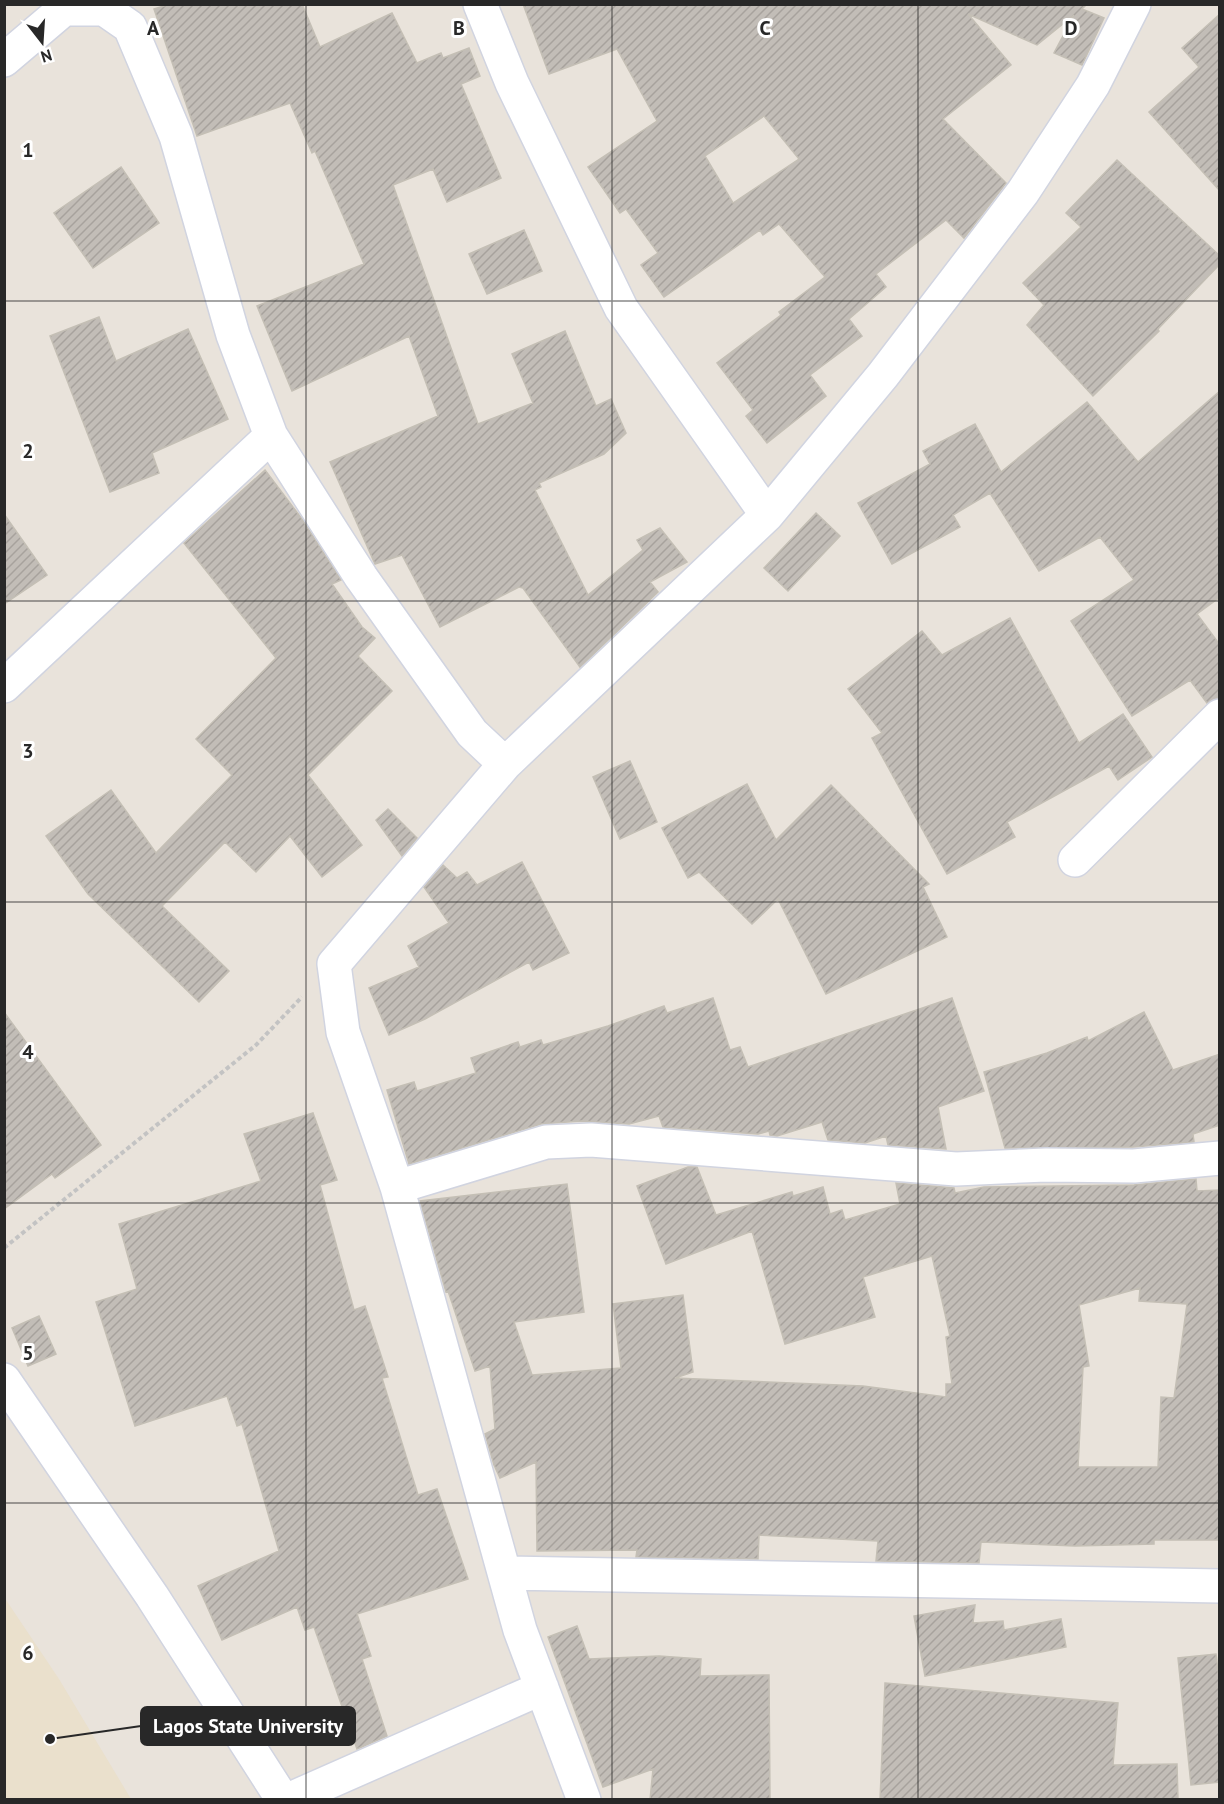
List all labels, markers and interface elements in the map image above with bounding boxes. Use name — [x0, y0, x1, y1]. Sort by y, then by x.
north arrow — [12, 12, 72, 72]
text: A — [147, 15, 160, 41]
text: B — [453, 15, 465, 41]
text: C — [759, 15, 771, 41]
text: D — [1065, 15, 1078, 41]
text: N — [38, 45, 54, 67]
text: 1 — [22, 137, 34, 163]
text: 2 — [22, 438, 34, 464]
text: 3 — [22, 738, 34, 764]
text: 4 — [22, 1039, 34, 1065]
text: 5 — [22, 1340, 34, 1366]
text: 6 — [22, 1640, 34, 1666]
callout: Lagos State University — [141, 1707, 355, 1745]
text: Lagos State University — [153, 1713, 343, 1739]

